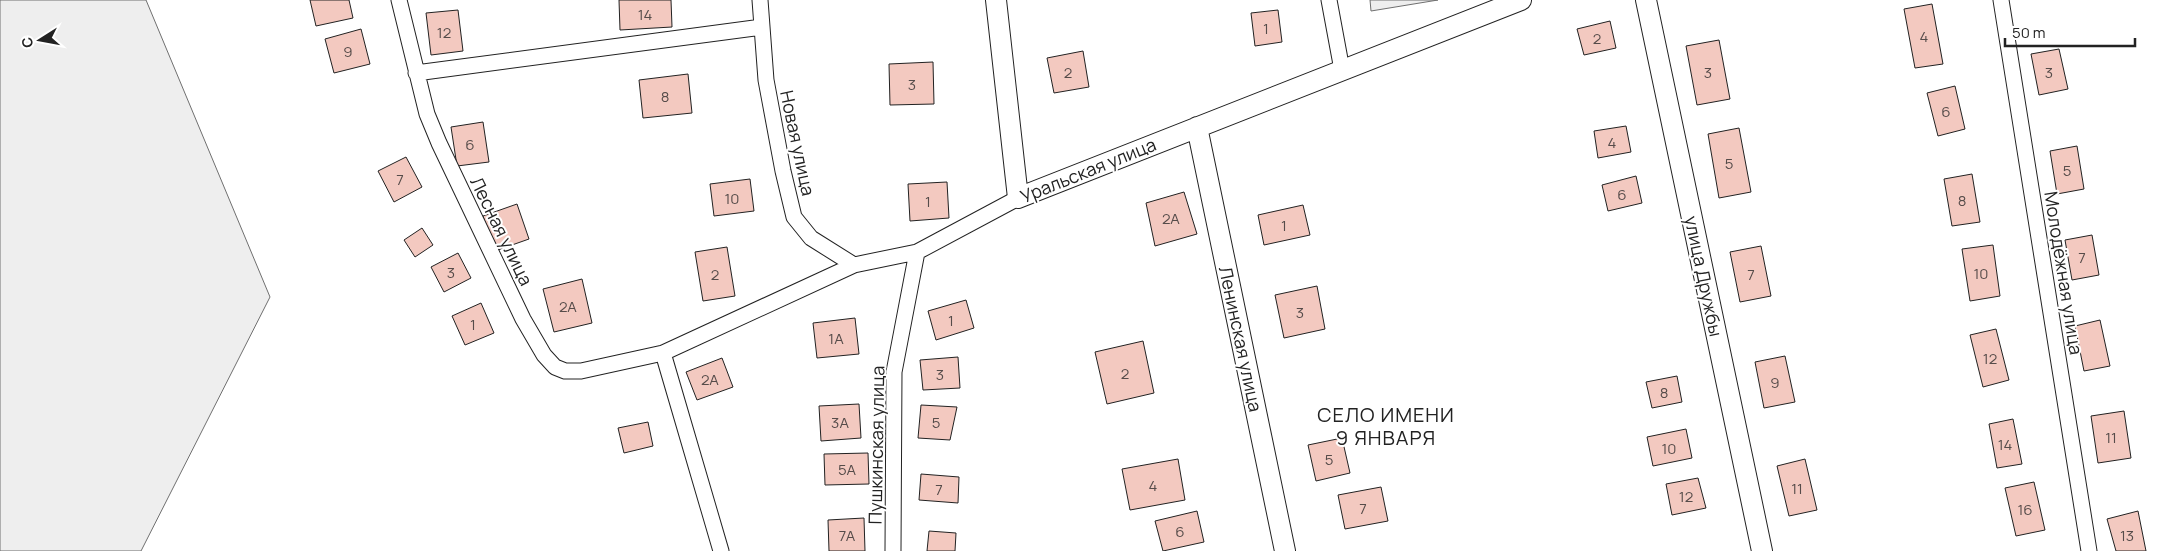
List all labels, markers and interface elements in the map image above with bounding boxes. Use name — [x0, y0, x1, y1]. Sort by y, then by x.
house number: 14 — [638, 4, 652, 25]
north arrow — [15, 15, 65, 65]
scale bar — [2005, 15, 2135, 47]
house number: 1 — [1263, 18, 1269, 39]
house number: 12 — [437, 22, 451, 43]
text: 50 m — [2012, 22, 2046, 43]
house number: 4 — [1920, 26, 1929, 47]
house number: 2 — [1593, 28, 1601, 49]
text: С — [16, 36, 37, 49]
house number: 9 — [343, 41, 353, 62]
house number: 2 — [1064, 62, 1072, 83]
house number: 3 — [1704, 62, 1712, 83]
house number: 3 — [2045, 62, 2053, 83]
house number: 3 — [908, 74, 916, 95]
house number: 8 — [661, 86, 669, 107]
street label: Новая улица — [775, 88, 821, 198]
house number: 6 — [1941, 101, 1951, 122]
street label: Уральская улица — [1017, 132, 1159, 208]
house number: 4 — [1608, 132, 1617, 153]
house number: 6 — [465, 134, 475, 155]
house number: 5 — [1725, 153, 1733, 174]
house number: 5 — [2063, 160, 2071, 181]
house number: 7 — [396, 169, 404, 190]
street label: Лесная улица — [465, 173, 539, 289]
house number: 6 — [1617, 184, 1627, 205]
house number: 10 — [725, 188, 740, 209]
street label: Молодёжная улица — [2039, 189, 2089, 357]
house number: 8 — [1958, 190, 1966, 211]
house number: 1 — [925, 191, 931, 212]
house number: 2А — [1162, 208, 1180, 229]
street label: улица Дружбы — [1680, 214, 1728, 338]
house number: 1 — [1281, 215, 1287, 236]
house number: 7 — [2078, 247, 2086, 268]
house number: 3 — [447, 262, 455, 283]
house number: 10 — [1974, 263, 1989, 284]
house number: 2 — [711, 264, 719, 285]
street label: Ленинская улица — [1214, 264, 1268, 414]
house number: 7 — [1747, 264, 1755, 285]
house number: 2А — [559, 296, 577, 317]
house number: 3 — [1296, 302, 1304, 323]
house number: 1 — [948, 310, 954, 331]
house number: 1 — [470, 314, 476, 335]
house number: 1А — [828, 328, 844, 349]
house number: 12 — [1983, 348, 1997, 369]
house number: 2 — [1121, 363, 1129, 384]
house number: 3 — [936, 364, 944, 385]
street label: Пушкинская улица — [863, 365, 889, 525]
house number: 2А — [701, 369, 719, 390]
house number: 9 — [1770, 372, 1780, 393]
house number: 8 — [1660, 382, 1668, 403]
district label: СЕЛО ИМЕНИ 9 ЯНВАРЯ — [1317, 401, 1455, 451]
house number: 3А — [831, 412, 849, 433]
house number: 5 — [932, 412, 940, 433]
house number: 11 — [2105, 427, 2117, 448]
house number: 14 — [1998, 434, 2012, 455]
house number: 10 — [1662, 438, 1677, 459]
house number: 5 — [1325, 449, 1333, 470]
house number: 5А — [838, 459, 857, 480]
house number: 4 — [1149, 475, 1158, 496]
house number: 11 — [1791, 478, 1803, 499]
house number: 7 — [935, 479, 943, 500]
house number: 12 — [1679, 486, 1693, 507]
house number: 7 — [1359, 498, 1367, 519]
house number: 16 — [2017, 499, 2033, 520]
house number: 6 — [1175, 521, 1185, 542]
house number: 7А — [839, 525, 856, 546]
house number: 13 — [2120, 525, 2134, 546]

